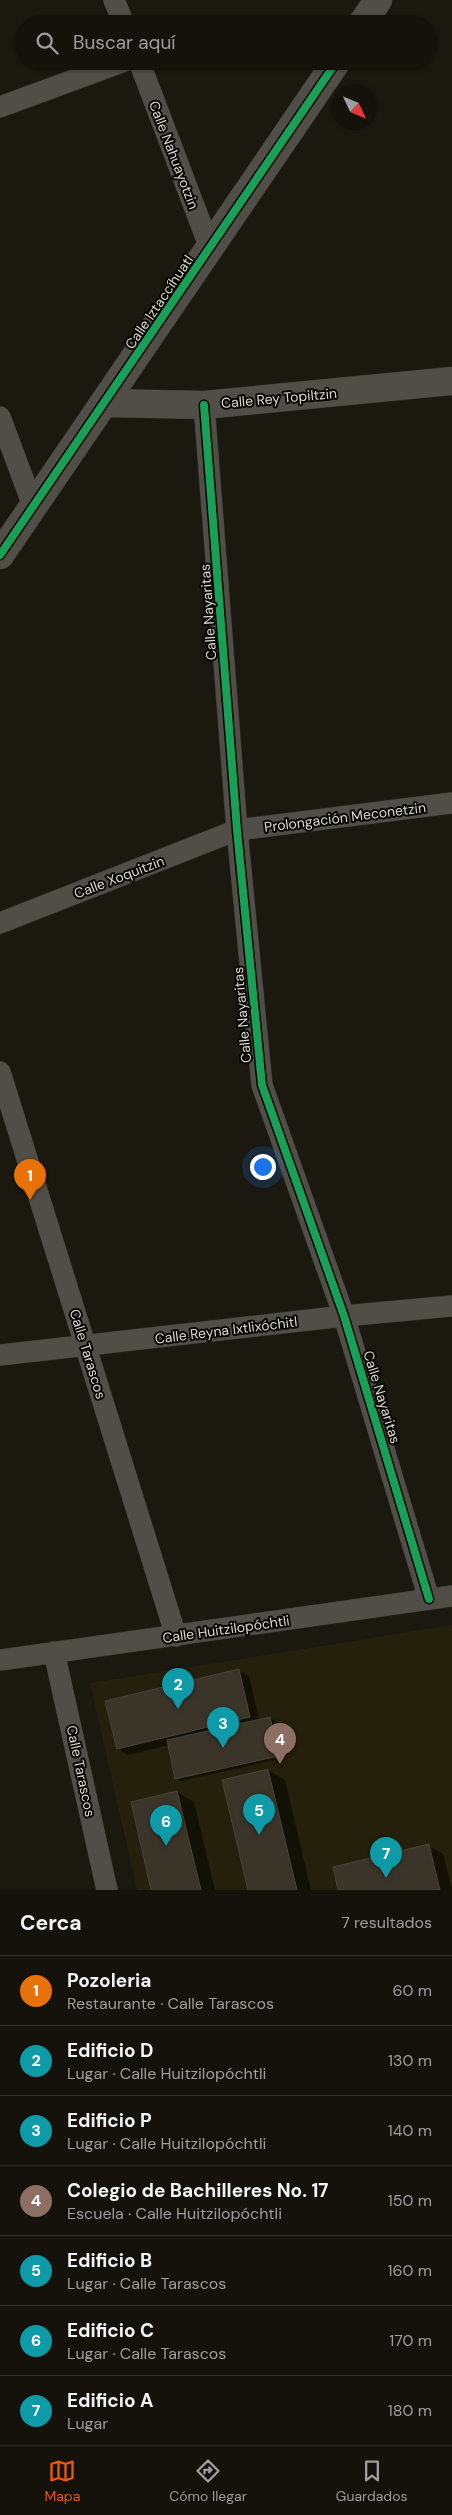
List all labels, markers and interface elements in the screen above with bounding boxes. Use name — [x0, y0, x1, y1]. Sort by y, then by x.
search box — [15, 15, 437, 70]
icon: search — [33, 29, 61, 57]
text: Buscar aquí — [73, 30, 176, 55]
north arrow — [332, 85, 377, 130]
street label: Calle Nahuayotzin — [145, 98, 203, 212]
street label: Calle Iztaccíhuatl — [121, 252, 197, 352]
street label: Calle Rey Topiltzin — [220, 384, 338, 412]
street label: Calle Nayaritas — [196, 563, 220, 661]
street label: Prolongación Meconetzin — [263, 798, 427, 836]
street label: Calle Xoquitzin — [71, 852, 167, 902]
street label: Calle Nayaritas — [229, 966, 255, 1064]
your location — [250, 1154, 276, 1180]
pin: 1 — [14, 1159, 46, 1200]
street label: Calle Tarascos — [66, 1307, 110, 1401]
street label: Calle Reyna Ixtlixóchitl — [154, 1312, 298, 1348]
street label: Calle Nayaritas — [359, 1348, 405, 1446]
street label: Calle Huitzilopóchtli — [161, 1611, 291, 1647]
pin: 2 — [162, 1668, 194, 1709]
pin: 3 — [207, 1707, 239, 1748]
pin: 4 — [264, 1723, 296, 1764]
street label: Calle Tarascos — [63, 1724, 99, 1818]
pin: 5 — [243, 1794, 275, 1835]
pin: 6 — [150, 1805, 182, 1846]
pin: 7 — [370, 1837, 402, 1878]
text: Cerca — [20, 1909, 82, 1937]
text: 7 resultados — [341, 1912, 432, 1933]
text: Pozoleria — [67, 1968, 151, 1993]
text: 1 — [33, 1980, 39, 2001]
text: 60 m — [392, 1980, 432, 2001]
text: Restaurante · Calle Tarascos — [67, 1993, 274, 2014]
text: Edificio D — [67, 2038, 154, 2063]
text: 2 — [31, 2050, 41, 2071]
text: 130 m — [388, 2050, 432, 2071]
text: Lugar · Calle Huitzilopóchtli — [67, 2063, 266, 2084]
text: Edificio P — [67, 2108, 152, 2133]
text: 3 — [31, 2120, 41, 2141]
text: 140 m — [388, 2120, 432, 2141]
text: Lugar · Calle Huitzilopóchtli — [67, 2133, 266, 2154]
text: Colegio de Bachilleres No. 17 — [67, 2178, 329, 2203]
text: 4 — [31, 2190, 41, 2211]
text: 150 m — [388, 2190, 432, 2211]
text: Escuela · Calle Huitzilopóchtli — [67, 2203, 282, 2224]
text: Edificio B — [67, 2248, 152, 2273]
text: 5 — [31, 2260, 41, 2281]
text: 160 m — [388, 2260, 432, 2281]
text: Lugar · Calle Tarascos — [67, 2273, 226, 2294]
text: Edificio C — [67, 2318, 154, 2343]
text: 6 — [31, 2330, 41, 2351]
text: 170 m — [389, 2330, 432, 2351]
text: Lugar · Calle Tarascos — [67, 2343, 226, 2364]
text: Edificio A — [67, 2388, 154, 2413]
text: 7 — [32, 2400, 40, 2421]
text: 180 m — [388, 2400, 432, 2421]
text: Lugar — [67, 2413, 108, 2434]
tab: Mapa — [44, 2457, 80, 2505]
tab: Cómo llegar — [169, 2457, 247, 2505]
tab: Guardados — [336, 2457, 407, 2505]

